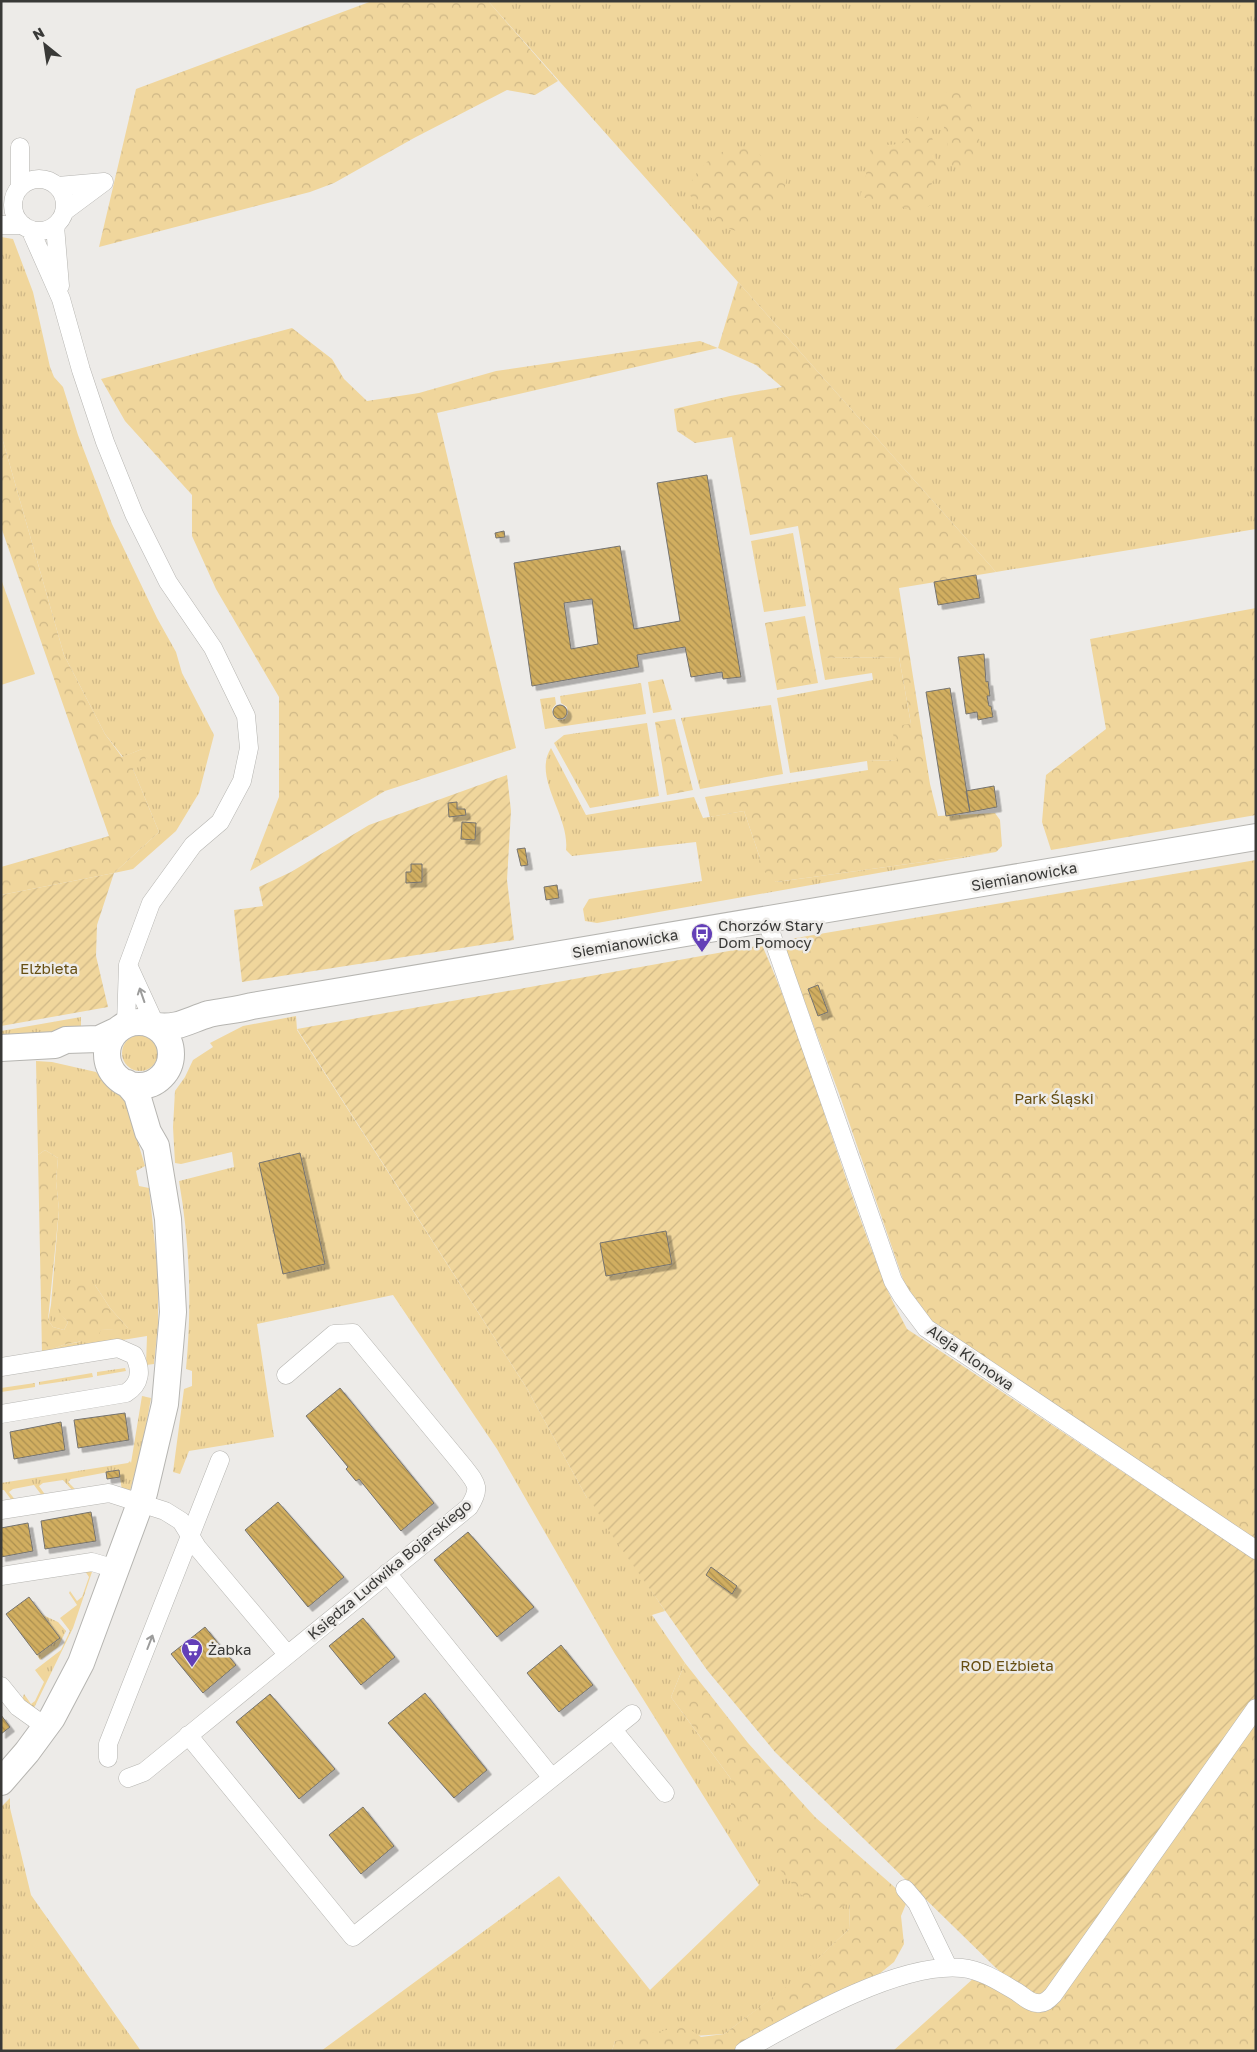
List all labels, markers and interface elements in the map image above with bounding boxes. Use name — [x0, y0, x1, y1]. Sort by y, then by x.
north arrow — [20, 20, 70, 70]
text: N — [29, 23, 47, 43]
street label: Siemianowicka — [970, 858, 1078, 894]
place label: Chorzów Stary Dom Pomocy — [718, 916, 824, 951]
bus stop icon: Chorzów Stary Dom Pomocy — [690, 922, 714, 953]
street label: Siemianowicka — [571, 925, 679, 961]
park label: Elżbieta — [20, 959, 78, 977]
one-way arrow — [137, 988, 146, 1004]
park label: Park Śląski — [1014, 1089, 1094, 1107]
street label: Aleja Klonowa — [924, 1320, 1018, 1394]
street label: Księdza Ludwika Bojarskiego — [304, 1495, 474, 1643]
one-way arrow — [145, 1635, 155, 1650]
supermarket icon: Żabka — [180, 1637, 204, 1668]
place label: Żabka — [208, 1640, 252, 1658]
park label: ROD Elżbieta — [960, 1656, 1054, 1674]

